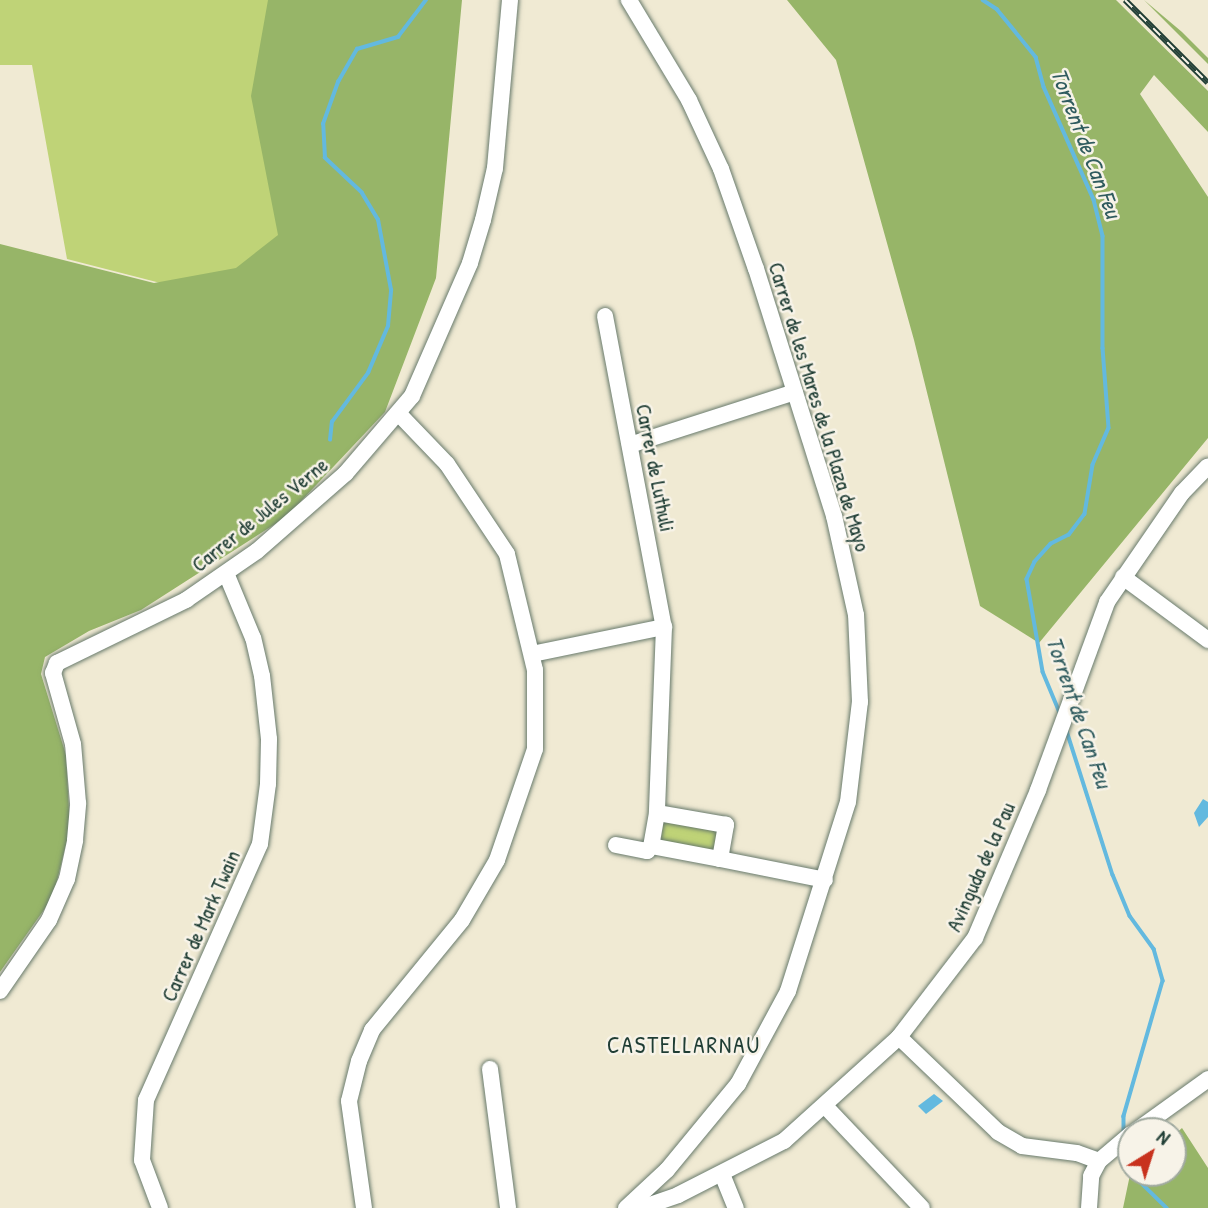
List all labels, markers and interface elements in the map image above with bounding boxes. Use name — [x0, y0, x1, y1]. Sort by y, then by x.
water label: Torrent de Can Feu — [1045, 64, 1127, 222]
street label: Carrer de les Mares de la Plaza de Mayo — [763, 259, 875, 555]
street label: Carrer de Luthuli — [630, 402, 680, 534]
street label: Carrer de Jules Verne — [187, 452, 333, 578]
water label: Torrent de Can Feu — [1040, 633, 1118, 791]
street label: Avinguda de la Pau — [941, 799, 1021, 935]
street label: Carrer de Mark Twain — [156, 846, 246, 1006]
district label: CASTELLARNAU — [608, 1031, 760, 1059]
north arrow — [1117, 1117, 1187, 1187]
text: N — [1152, 1124, 1176, 1150]

